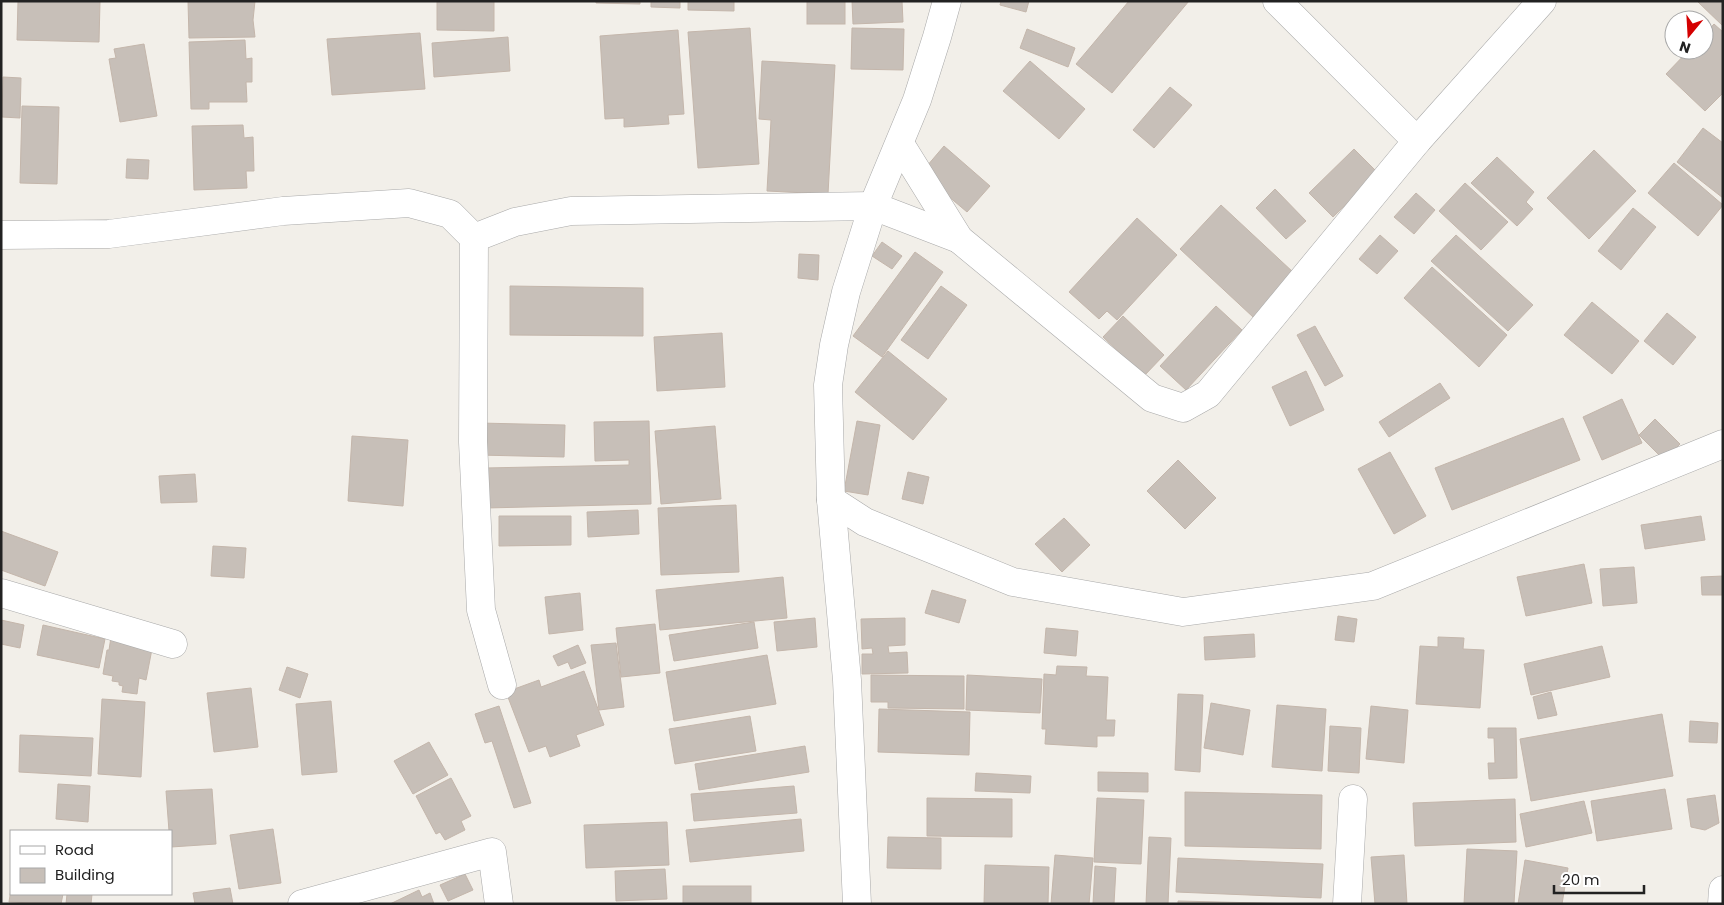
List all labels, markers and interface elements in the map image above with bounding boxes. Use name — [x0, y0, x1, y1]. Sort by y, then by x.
north arrow — [1664, 10, 1714, 60]
text: N — [1677, 36, 1693, 59]
legend — [10, 830, 172, 895]
text: Road — [55, 839, 94, 860]
scale bar — [1554, 862, 1644, 894]
text: Building — [55, 864, 115, 885]
text: 20 m — [1562, 869, 1600, 890]

